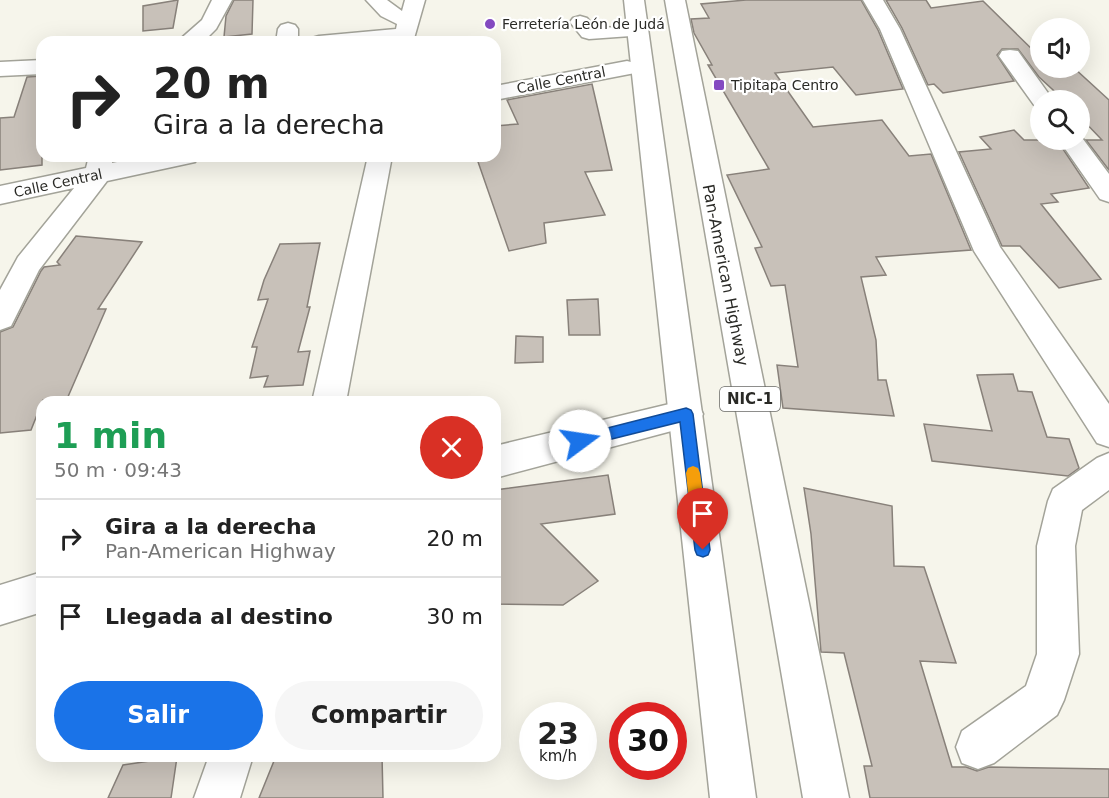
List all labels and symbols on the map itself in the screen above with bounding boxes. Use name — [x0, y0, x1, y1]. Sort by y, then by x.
place label: Ferretería León de Judá — [502, 16, 665, 32]
marker: Ferretería León de Judá — [483, 17, 497, 31]
street label: Calle Central — [515, 64, 607, 96]
place label: Tipitapa Centro — [730, 77, 839, 93]
marker: Tipitapa Centro — [712, 78, 726, 92]
street label: Calle Central — [12, 166, 104, 200]
street label: Pan-American Highway — [699, 183, 752, 368]
road number: NIC-1 — [720, 387, 780, 411]
position arrow — [548, 409, 612, 473]
pin — [677, 488, 728, 550]
speed limit sign: 30 — [609, 702, 687, 780]

